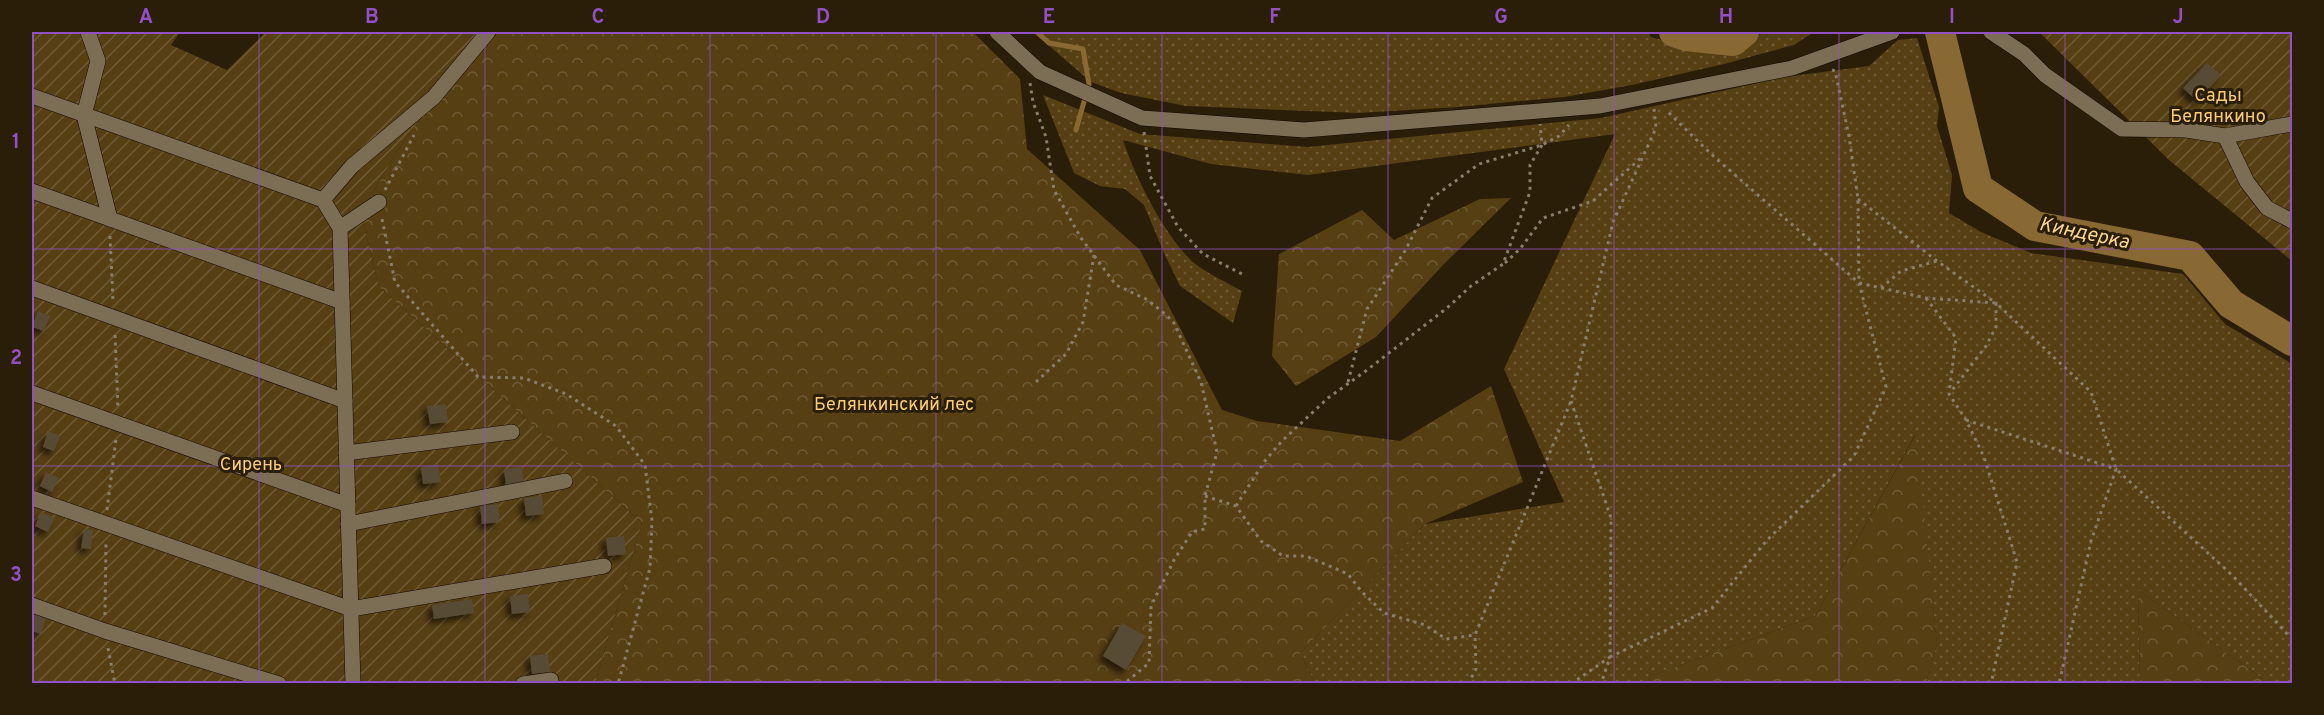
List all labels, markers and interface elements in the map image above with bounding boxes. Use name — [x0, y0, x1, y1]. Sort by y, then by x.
text: A — [139, 5, 153, 31]
text: B — [365, 5, 379, 31]
text: C — [592, 5, 604, 31]
text: D — [816, 5, 830, 31]
text: E — [1043, 5, 1055, 31]
text: F — [1269, 5, 1281, 31]
text: G — [1494, 5, 1508, 31]
text: H — [1719, 5, 1733, 31]
text: I — [1949, 5, 1955, 31]
text: J — [2172, 5, 2184, 31]
park label: Сады Белянкино — [2170, 85, 2266, 129]
text: 1 — [12, 130, 20, 156]
water label: Киндерка — [2037, 212, 2132, 256]
text: 2 — [10, 346, 22, 372]
park label: Белянкинский лес — [814, 394, 974, 417]
park label: Сирень — [220, 454, 282, 477]
text: 3 — [10, 563, 22, 589]

